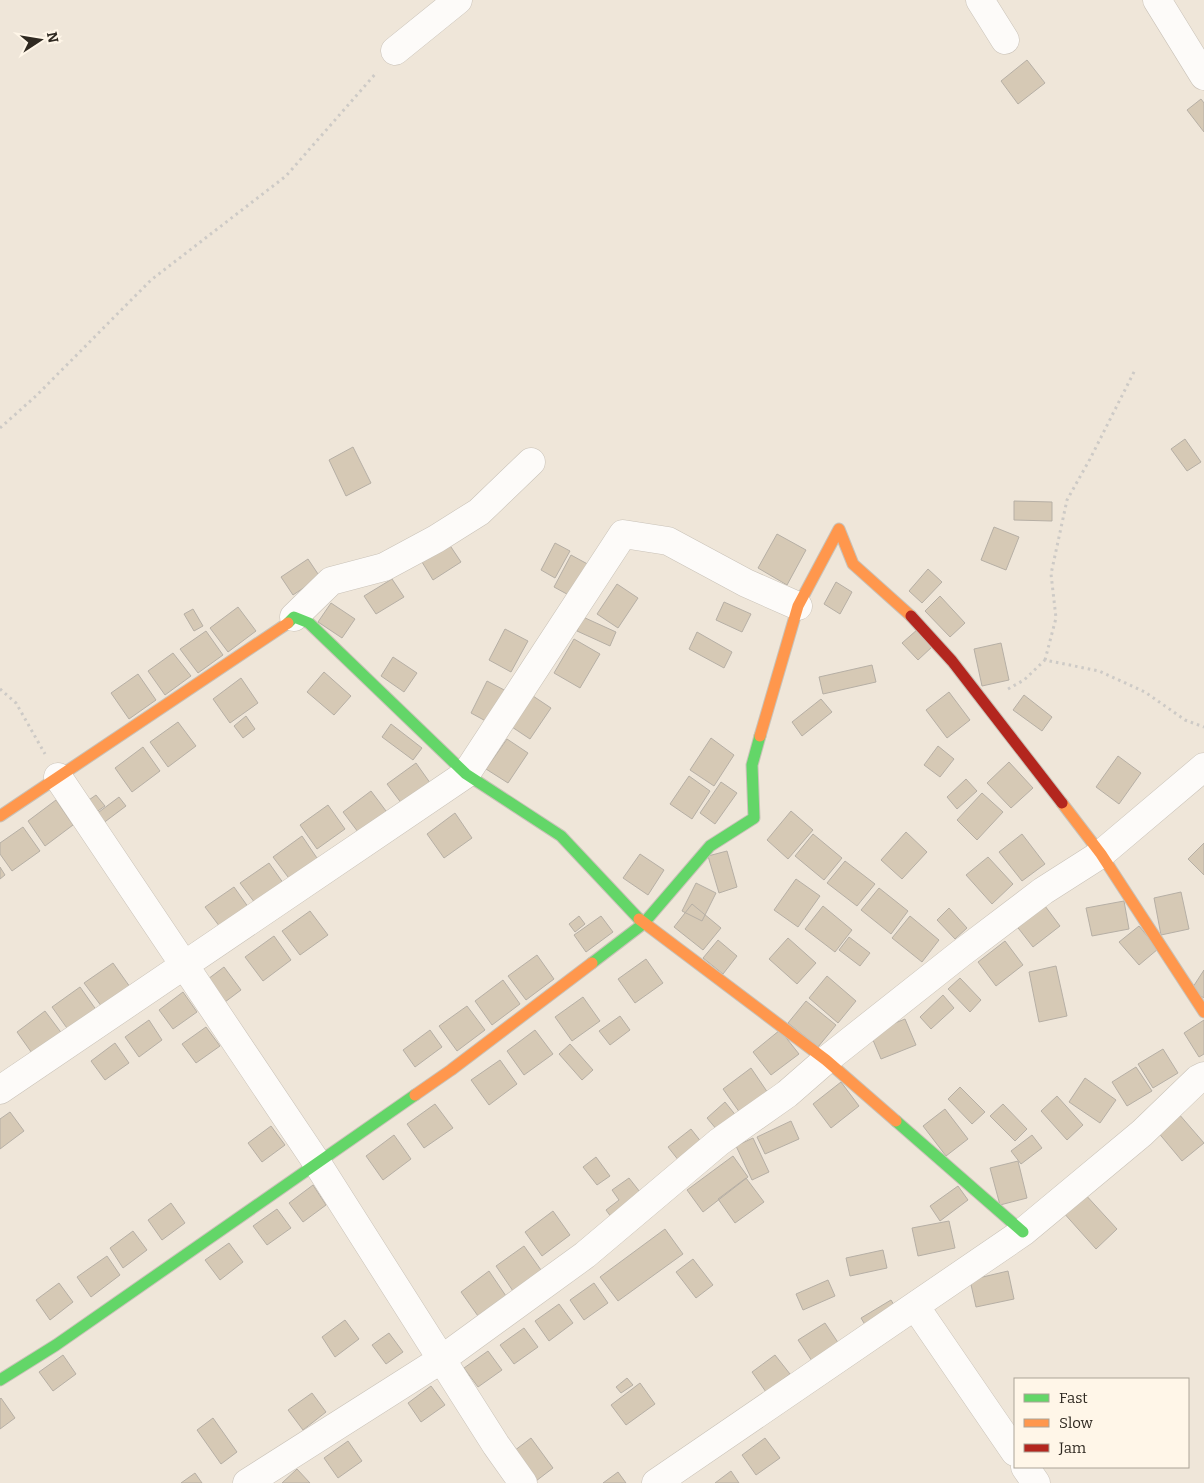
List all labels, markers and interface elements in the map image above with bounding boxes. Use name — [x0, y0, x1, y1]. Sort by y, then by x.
north arrow — [15, 15, 65, 65]
text: N — [43, 30, 62, 45]
legend — [1014, 1378, 1189, 1468]
text: Fast — [1059, 1389, 1088, 1407]
text: Slow — [1059, 1414, 1094, 1432]
text: Jam — [1058, 1439, 1087, 1457]

